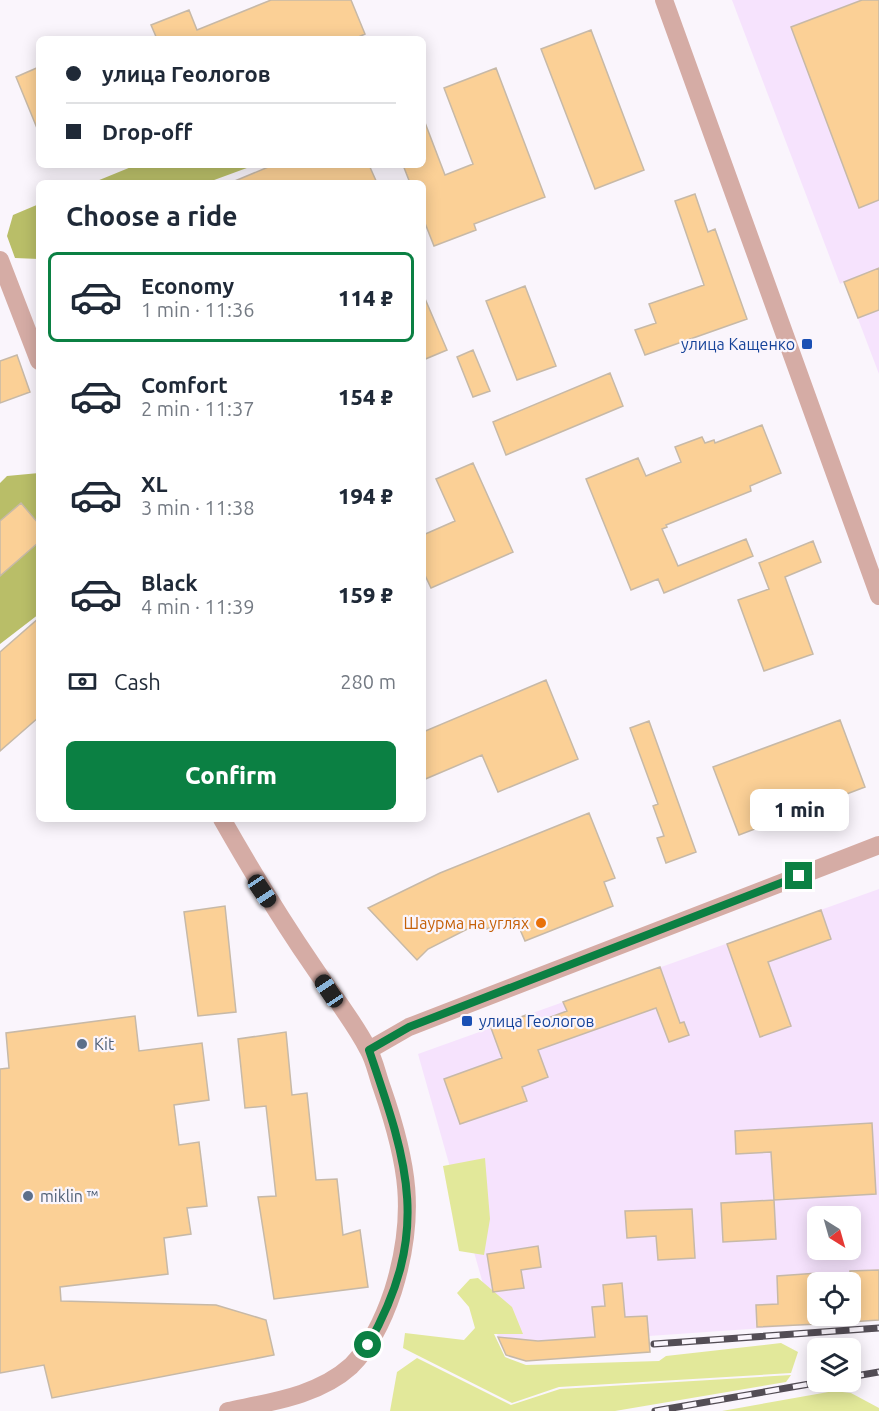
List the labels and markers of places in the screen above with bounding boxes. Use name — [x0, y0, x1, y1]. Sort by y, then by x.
place label: улица Кащенко — [681, 335, 795, 353]
marker: улица Кащенко — [800, 337, 814, 351]
place label: Шаурма на углях — [404, 914, 529, 932]
marker: Шаурма на углях — [534, 916, 548, 930]
place label: улица Геологов — [479, 1012, 594, 1030]
marker: улица Геологов — [460, 1014, 474, 1028]
place label: Kit — [94, 1035, 115, 1053]
marker: Kit — [75, 1037, 89, 1051]
place label: miklin ™ — [40, 1187, 98, 1205]
marker: miklin ™ — [21, 1189, 35, 1203]

